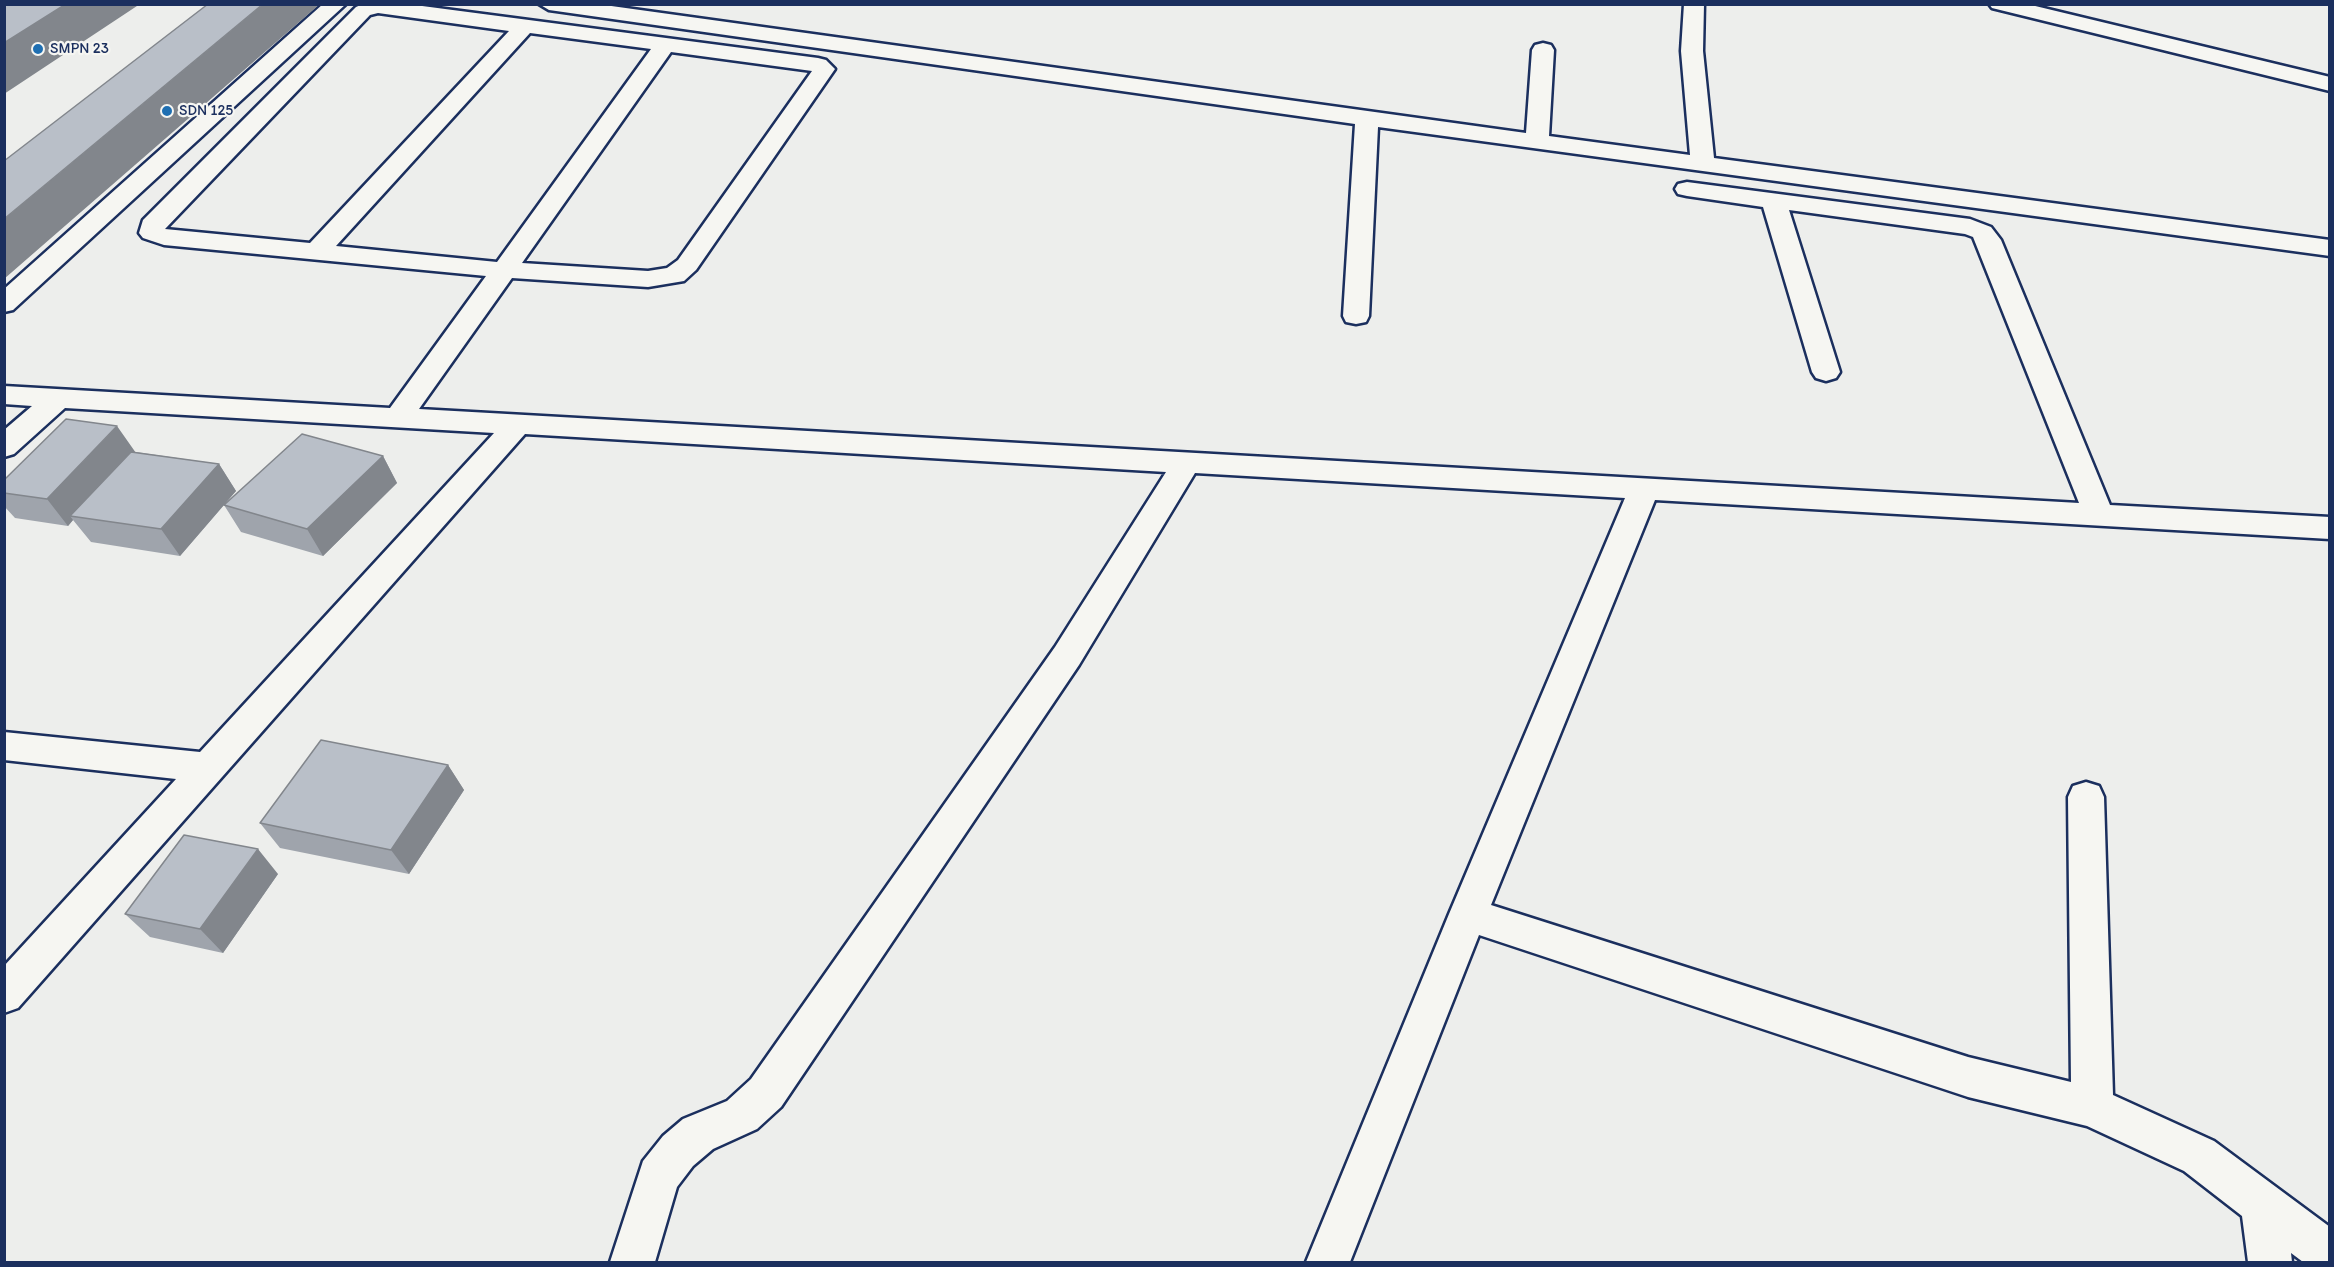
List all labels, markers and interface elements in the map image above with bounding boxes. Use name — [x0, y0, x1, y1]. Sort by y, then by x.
place label: SMPN 23 — [50, 40, 109, 58]
marker: SMPN 23 — [31, 42, 45, 56]
place label: SDN 125 — [179, 102, 233, 120]
marker: SDN 125 — [160, 104, 174, 118]

